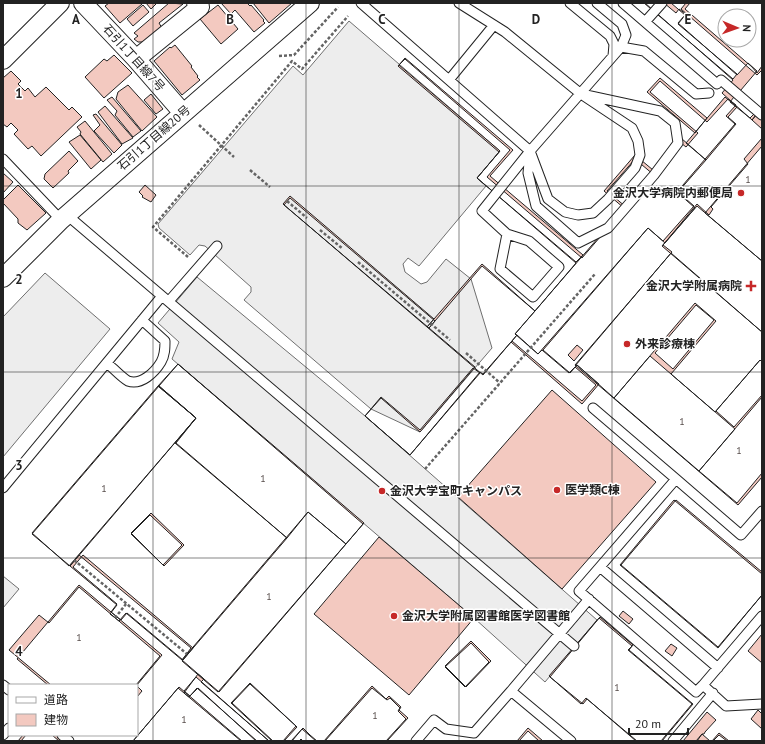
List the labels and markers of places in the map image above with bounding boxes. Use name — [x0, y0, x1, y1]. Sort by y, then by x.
place label: 金沢大学病院内郵便局 — [613, 185, 733, 200]
marker: 金沢大学病院内郵便局 — [736, 188, 746, 198]
place label: 金沢大学附属病院 — [646, 278, 742, 293]
marker: 金沢大学附属病院 — [745, 280, 757, 292]
place label: 外来診療棟 — [635, 336, 695, 351]
marker: 外来診療棟 — [622, 339, 632, 349]
place label: 医学類C棟 — [565, 482, 620, 497]
place label: 金沢大学宝町キャンパス — [390, 483, 522, 498]
marker: 医学類C棟 — [552, 485, 562, 495]
marker: 金沢大学宝町キャンパス — [377, 486, 387, 496]
place label: 金沢大学附属図書館医学図書館 — [402, 608, 570, 623]
marker: 金沢大学附属図書館医学図書館 — [389, 611, 399, 621]

